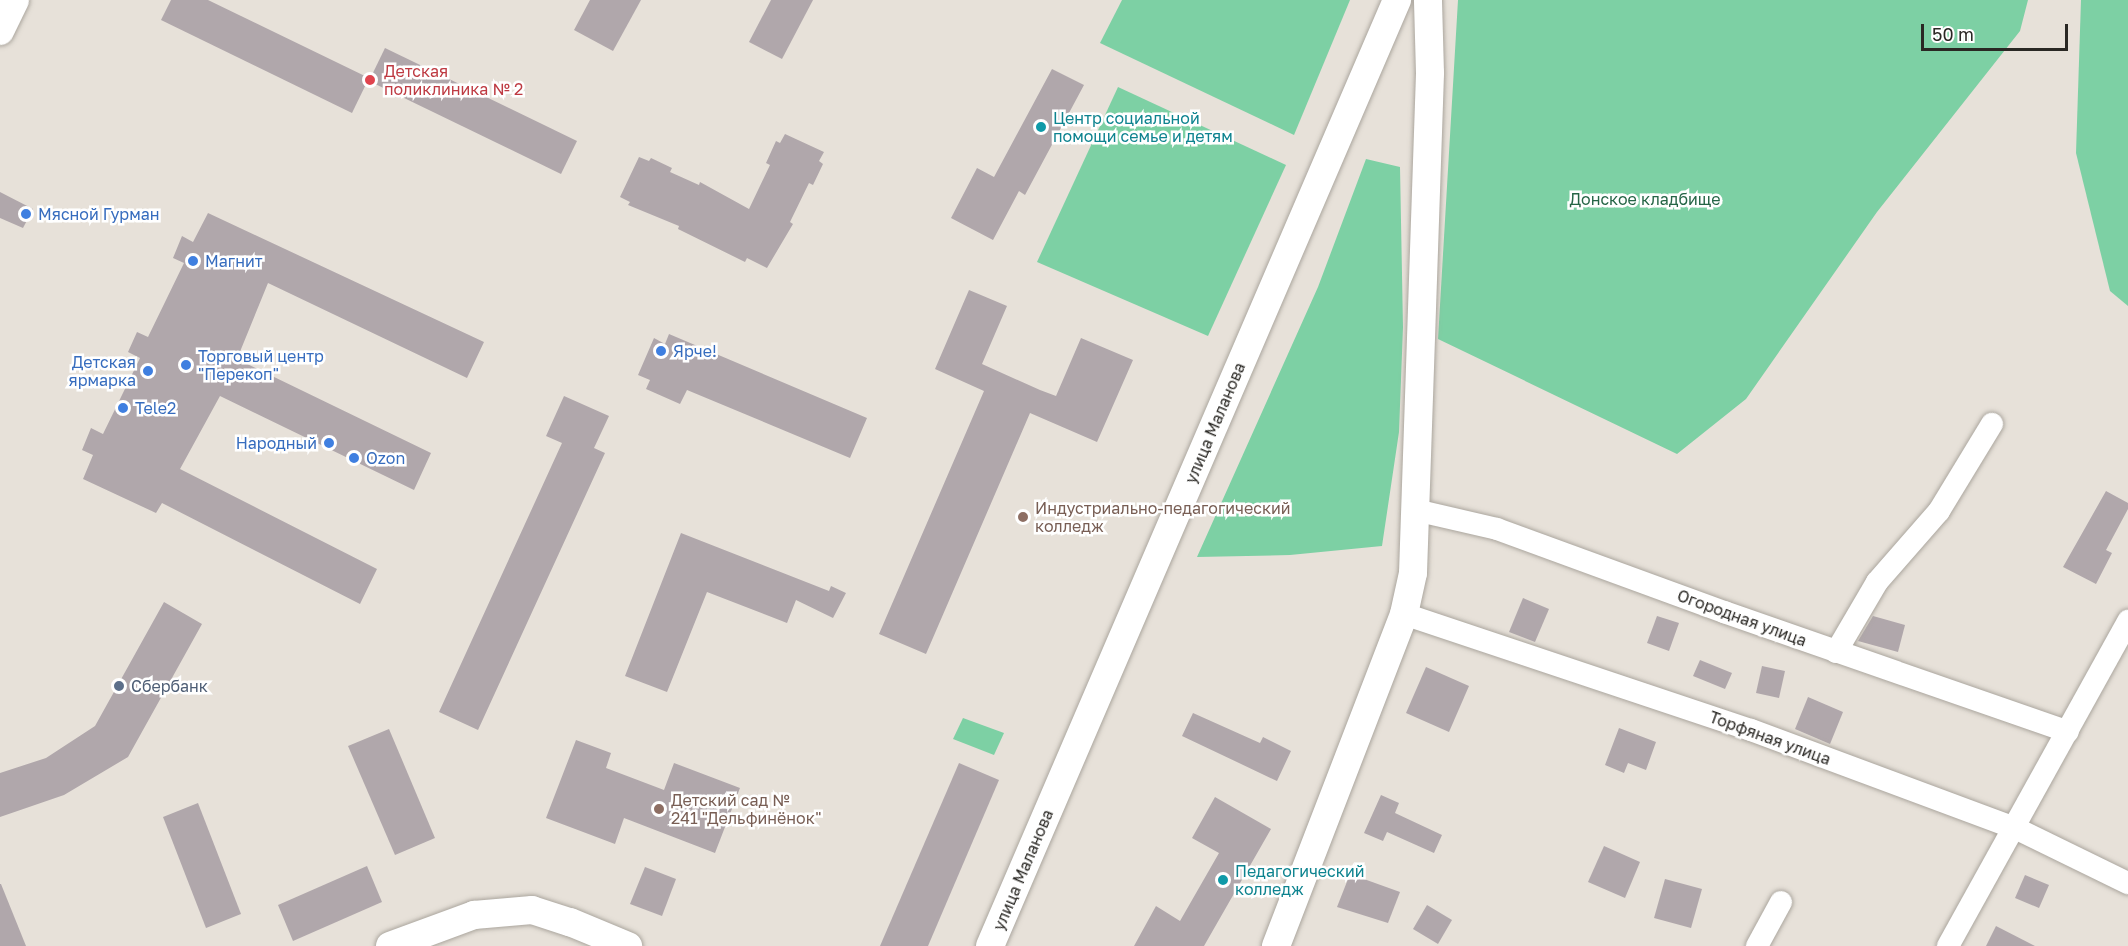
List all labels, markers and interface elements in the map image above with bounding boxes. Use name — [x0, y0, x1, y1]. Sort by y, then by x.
scale bar — [1924, 12, 2071, 50]
text: 50 m — [1932, 23, 1974, 45]
place label: Детская поликлиника № 2 — [384, 61, 523, 99]
marker: Детская поликлиника № 2 — [361, 71, 379, 89]
place label: Центр социальной помощи семье и детям — [1053, 108, 1233, 146]
marker: Центр социальной помощи семье и детям — [1034, 120, 1048, 134]
park label: Донское кладбище — [1570, 189, 1720, 209]
place label: Мясной Гурман — [38, 204, 160, 224]
marker: Мясной Гурман — [19, 207, 33, 221]
place label: Магнит — [205, 251, 263, 271]
marker: Магнит — [186, 254, 200, 268]
place label: Ярче! — [673, 341, 717, 361]
marker: Ярче! — [654, 344, 668, 358]
place label: Торговый центр "Перекоп" — [198, 346, 324, 384]
place label: Детская ярмарка — [69, 352, 136, 390]
marker: Торговый центр "Перекоп" — [179, 358, 193, 372]
street label: улица Маланова — [1181, 360, 1249, 486]
marker: Детская ярмарка — [141, 364, 155, 378]
place label: Tele2 — [135, 398, 176, 418]
marker: Tele2 — [116, 401, 130, 415]
place label: Народный — [236, 433, 317, 453]
marker: Народный — [322, 436, 336, 450]
place label: Ozon — [366, 448, 405, 468]
marker: Ozon — [347, 451, 361, 465]
place label: Индустриально-педагогический колледж — [1035, 498, 1291, 536]
marker: Индустриально-педагогический колледж — [1016, 510, 1030, 524]
street label: Огородная улица — [1675, 586, 1809, 650]
place label: Сбербанк — [131, 676, 208, 696]
marker: Сбербанк — [112, 679, 126, 693]
street label: Торфяная улица — [1707, 707, 1833, 769]
place label: Детский сад № 241 "Дельфинёнок" — [671, 790, 821, 828]
marker: Детский сад № 241 "Дельфинёнок" — [652, 802, 666, 816]
street label: улица Маланова — [989, 807, 1057, 933]
place label: Педагогический колледж — [1235, 861, 1365, 899]
marker: Педагогический колледж — [1216, 873, 1230, 887]

